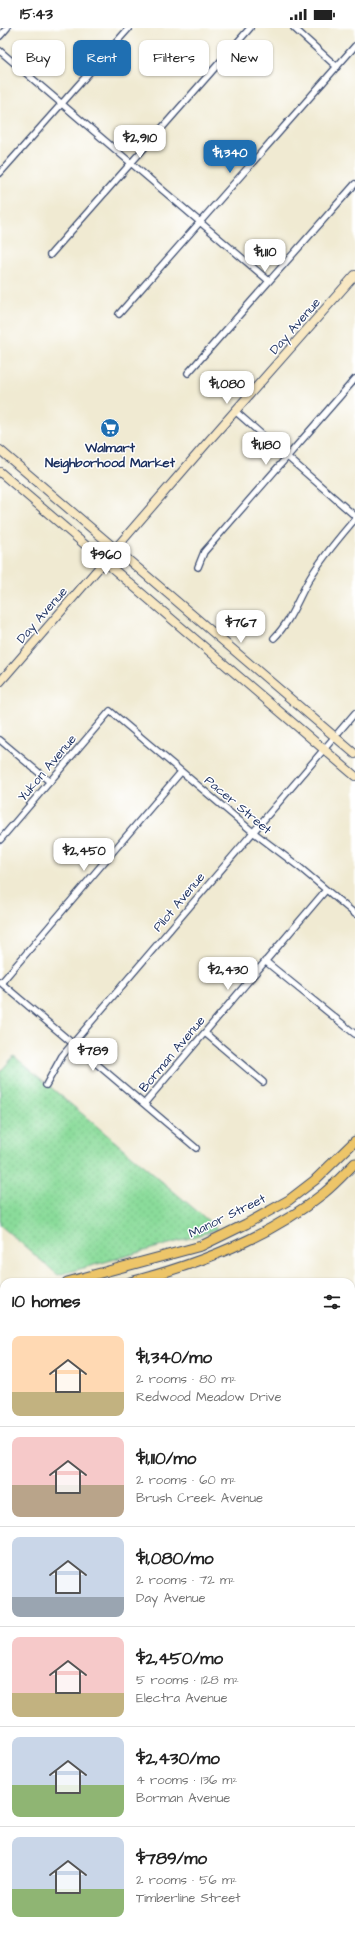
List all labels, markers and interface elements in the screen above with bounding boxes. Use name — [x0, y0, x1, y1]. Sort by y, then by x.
text: 15:43 — [20, 4, 53, 25]
chip: Buy — [12, 40, 65, 76]
chip: Rent — [73, 40, 131, 76]
chip: Filters — [139, 40, 209, 76]
chip: New — [217, 40, 273, 76]
pin: $2,910 — [107, 125, 173, 159]
text: $2,910 — [123, 129, 157, 147]
pin: $1,340 — [197, 140, 263, 174]
text: $1,340 — [213, 144, 247, 162]
pin: $1,110 — [232, 239, 298, 273]
text: $1,110 — [254, 243, 276, 261]
street label: Day Avenue — [265, 294, 325, 359]
pin: $1,080 — [194, 371, 260, 405]
text: $1,080 — [209, 375, 245, 393]
supermarket icon: Walmart Neighborhood Market — [99, 417, 121, 439]
pin: $1,180 — [233, 432, 299, 466]
text: $1,180 — [251, 436, 281, 454]
place label: Walmart Neighborhood Market — [45, 439, 176, 474]
pin: $960 — [82, 542, 130, 576]
text: $960 — [91, 546, 122, 564]
street label: Day Avenue — [12, 583, 72, 648]
pin: $767 — [217, 610, 265, 644]
text: $767 — [225, 614, 257, 632]
street label: Yukon Avenue — [13, 731, 81, 805]
street label: Pacer Street — [201, 772, 276, 839]
pin: $2,450 — [51, 838, 117, 872]
text: $2,450 — [62, 842, 106, 860]
street label: Pilot Avenue — [149, 869, 209, 935]
pin: $2,430 — [195, 957, 261, 991]
text: $2,430 — [208, 961, 248, 979]
street label: Borman Avenue — [135, 1012, 209, 1096]
pin: $789 — [69, 1038, 117, 1072]
text: $789 — [77, 1042, 109, 1060]
street label: Manor Street — [185, 1189, 269, 1242]
text: 10 homes — [12, 1290, 81, 1314]
icon: filters — [321, 1291, 343, 1313]
text: $1,340/mo — [136, 1346, 212, 1370]
icon: home — [44, 1352, 92, 1400]
text: 2 rooms · 80 m² — [136, 1370, 236, 1388]
text: Redwood Meadow Drive — [136, 1388, 281, 1406]
text: $1,110/mo — [136, 1447, 196, 1471]
icon: home — [44, 1453, 92, 1501]
text: 2 rooms · 60 m² — [136, 1471, 236, 1489]
text: Brush Creek Avenue — [136, 1489, 263, 1507]
text: $1,080/mo — [136, 1547, 214, 1571]
icon: home — [44, 1553, 92, 1601]
text: 2 rooms · 72 m² — [136, 1571, 235, 1589]
text: Day Avenue — [136, 1589, 206, 1607]
text: $2,450/mo — [136, 1647, 223, 1671]
icon: home — [44, 1653, 92, 1701]
text: 5 rooms · 128 m² — [136, 1671, 239, 1689]
text: Electra Avenue — [136, 1689, 227, 1707]
text: $2,430/mo — [136, 1747, 220, 1771]
icon: home — [44, 1753, 92, 1801]
text: 4 rooms · 136 m² — [136, 1771, 237, 1789]
text: Borman Avenue — [136, 1789, 230, 1807]
text: $789/mo — [136, 1847, 207, 1871]
icon: home — [44, 1853, 92, 1901]
text: 2 rooms · 56 m² — [136, 1871, 237, 1889]
text: Timberline Street — [136, 1889, 241, 1907]

